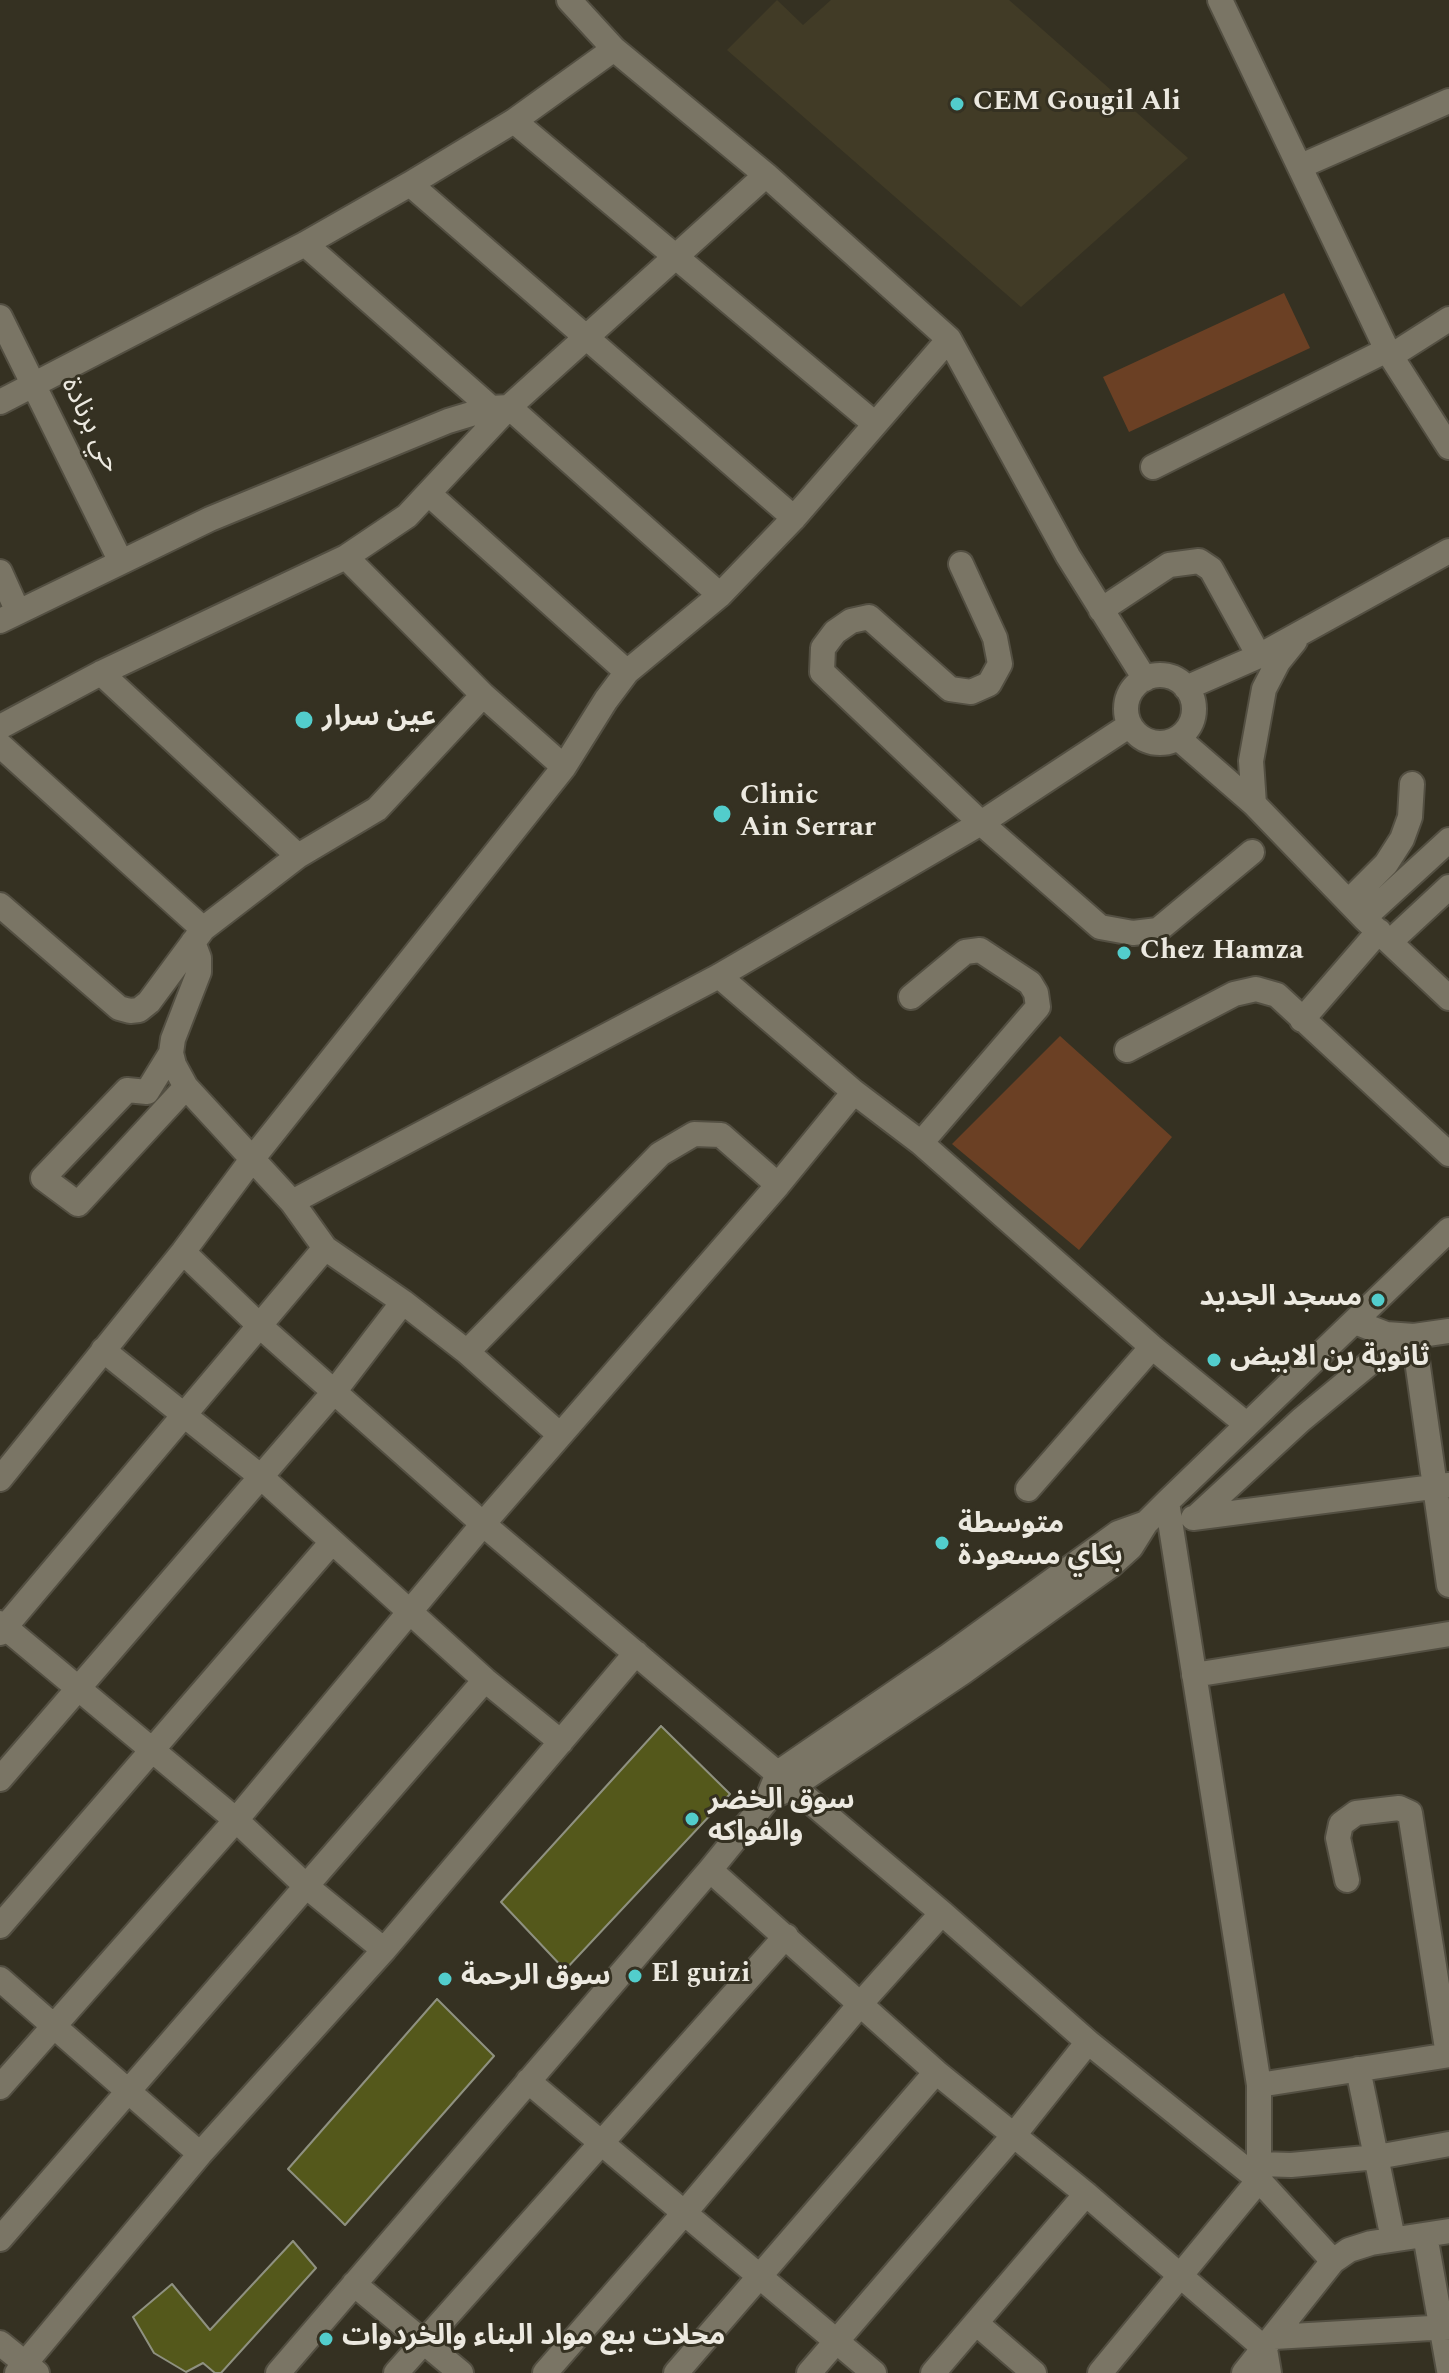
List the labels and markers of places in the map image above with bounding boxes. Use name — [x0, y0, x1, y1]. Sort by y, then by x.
place label: CEM Gougil Ali — [973, 87, 1181, 121]
marker: CEM Gougil Ali — [948, 95, 966, 113]
place label: عين سرار — [322, 703, 436, 737]
marker: عين سرار — [293, 709, 315, 731]
place label: Clinic Ain Serrar — [740, 781, 876, 847]
marker: Clinic Ain Serrar — [711, 803, 733, 825]
place label: Chez Hamza — [1140, 936, 1304, 970]
marker: Chez Hamza — [1115, 944, 1133, 962]
place label: مسجد الجديد — [1200, 1283, 1362, 1317]
marker: مسجد الجديد — [1369, 1291, 1387, 1309]
place label: ثانوية بن الابيض — [1230, 1343, 1430, 1377]
marker: ثانوية بن الابيض — [1205, 1351, 1223, 1369]
place label: متوسطة بكاي مسعودة — [958, 1510, 1123, 1576]
marker: متوسطة بكاي مسعودة — [933, 1534, 951, 1552]
place label: سوق الخضر والفواكه — [708, 1786, 855, 1852]
marker: سوق الخضر والفواكه — [683, 1810, 701, 1828]
place label: El guizi — [651, 1959, 750, 1993]
place label: سوق الرحمة — [461, 1962, 611, 1996]
marker: El guizi — [626, 1967, 644, 1985]
marker: سوق الرحمة — [436, 1970, 454, 1988]
place label: محلات ببع مواد البناء والخردوات — [342, 2322, 725, 2356]
marker: محلات ببع مواد البناء والخردوات — [317, 2330, 335, 2348]

